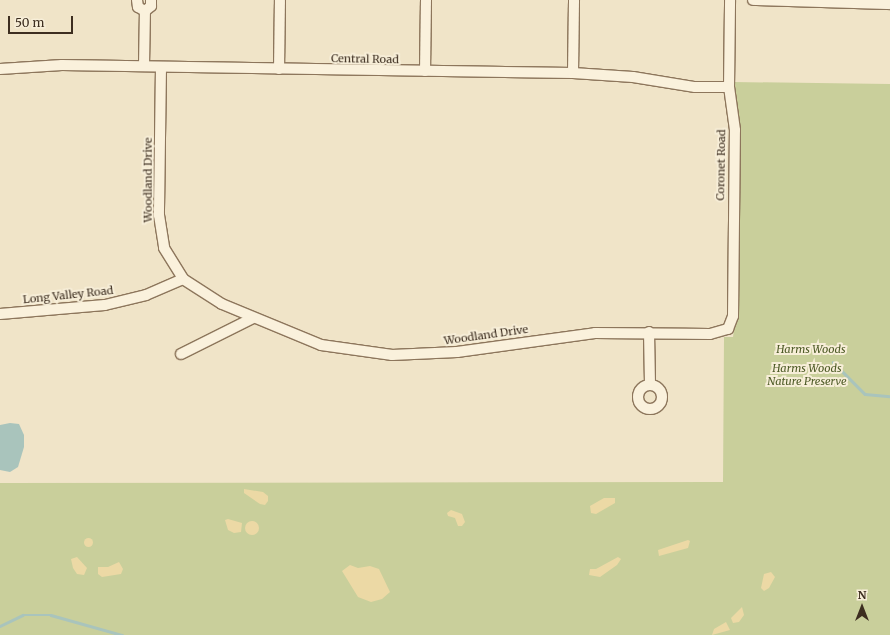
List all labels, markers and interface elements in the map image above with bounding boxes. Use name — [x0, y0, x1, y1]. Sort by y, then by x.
scale bar — [10, 8, 75, 34]
text: 50 m — [15, 15, 44, 30]
street label: Central Road — [331, 52, 399, 66]
street label: Coronet Road — [714, 129, 728, 201]
street label: Woodland Drive — [141, 138, 155, 222]
street label: Long Valley Road — [22, 284, 114, 306]
street label: Woodland Drive — [443, 323, 529, 347]
park label: Harms Woods — [776, 342, 846, 356]
park label: Harms Woods Nature Preserve — [767, 362, 847, 388]
north arrow — [842, 587, 882, 627]
text: N — [858, 588, 866, 602]

